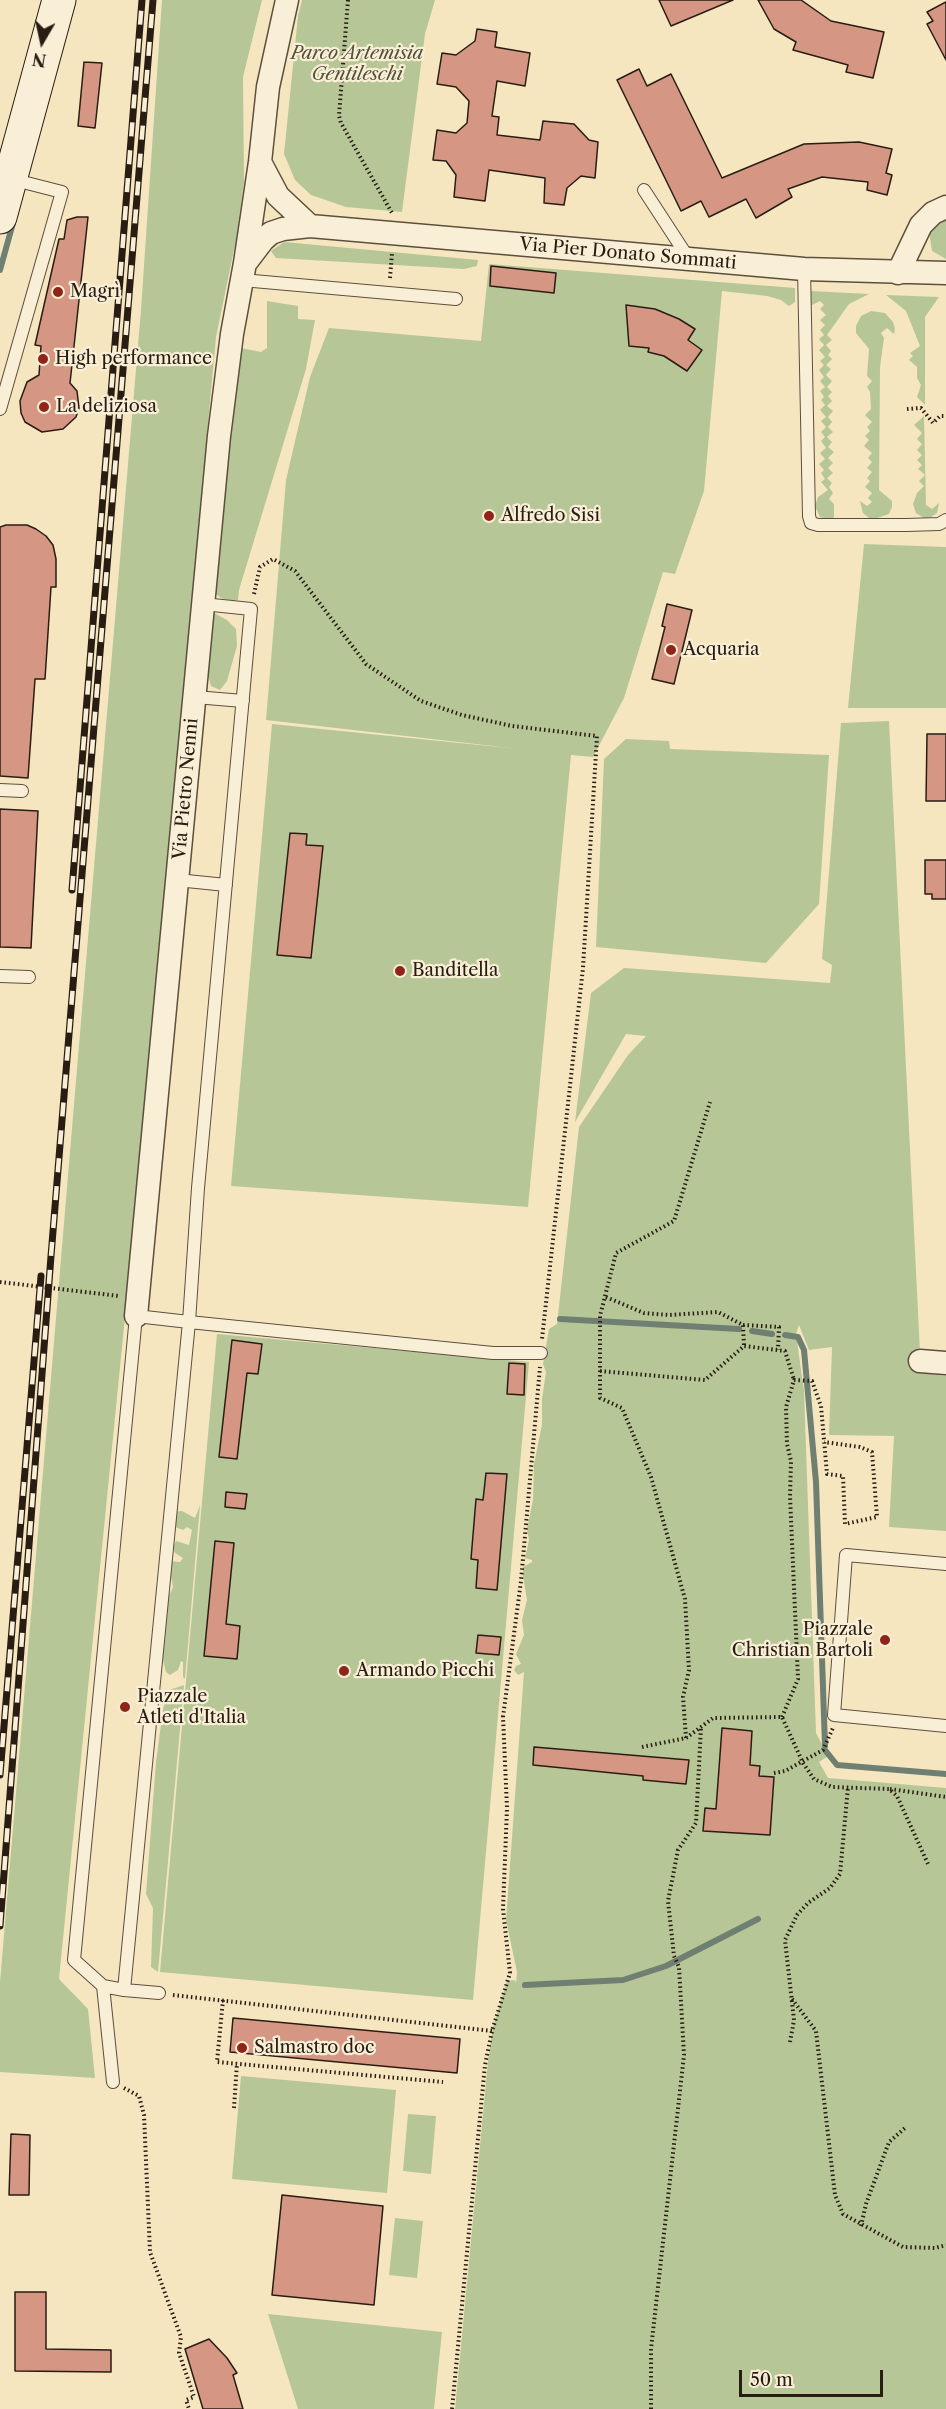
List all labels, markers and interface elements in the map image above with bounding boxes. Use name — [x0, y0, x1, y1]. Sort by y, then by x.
north arrow — [12, 12, 72, 72]
park label: Parco Artemisia Gentileschi — [291, 43, 423, 86]
text: N — [31, 49, 48, 71]
street label: Via Pier Donato Sommati — [519, 234, 737, 274]
place label: Magrì — [70, 281, 120, 303]
marker: Magrì — [51, 285, 65, 299]
place label: High performance — [55, 348, 212, 370]
marker: High performance — [36, 352, 50, 366]
place label: La deliziosa — [56, 396, 157, 418]
marker: La deliziosa — [37, 400, 51, 414]
place label: Alfredo Sisi — [501, 505, 600, 527]
marker: Alfredo Sisi — [482, 509, 496, 523]
place label: Acquaria — [683, 639, 760, 661]
marker: Acquaria — [664, 643, 678, 657]
street label: Via Pietro Nenni — [169, 717, 203, 861]
place label: Banditella — [412, 960, 498, 982]
marker: Banditella — [393, 964, 407, 978]
place label: Piazzale Christian Bartoli — [732, 1619, 873, 1662]
marker: Piazzale Christian Bartoli — [878, 1633, 892, 1647]
place label: Armando Picchi — [356, 1660, 494, 1682]
marker: Armando Picchi — [337, 1664, 351, 1678]
place label: Piazzale Atleti d'Italia — [137, 1686, 246, 1728]
marker: Piazzale Atleti d'Italia — [118, 1700, 132, 1714]
place label: Salmastro doc — [254, 2037, 375, 2059]
marker: Salmastro doc — [235, 2041, 249, 2055]
scale bar — [742, 2358, 886, 2396]
text: 50 m — [750, 2369, 793, 2391]

